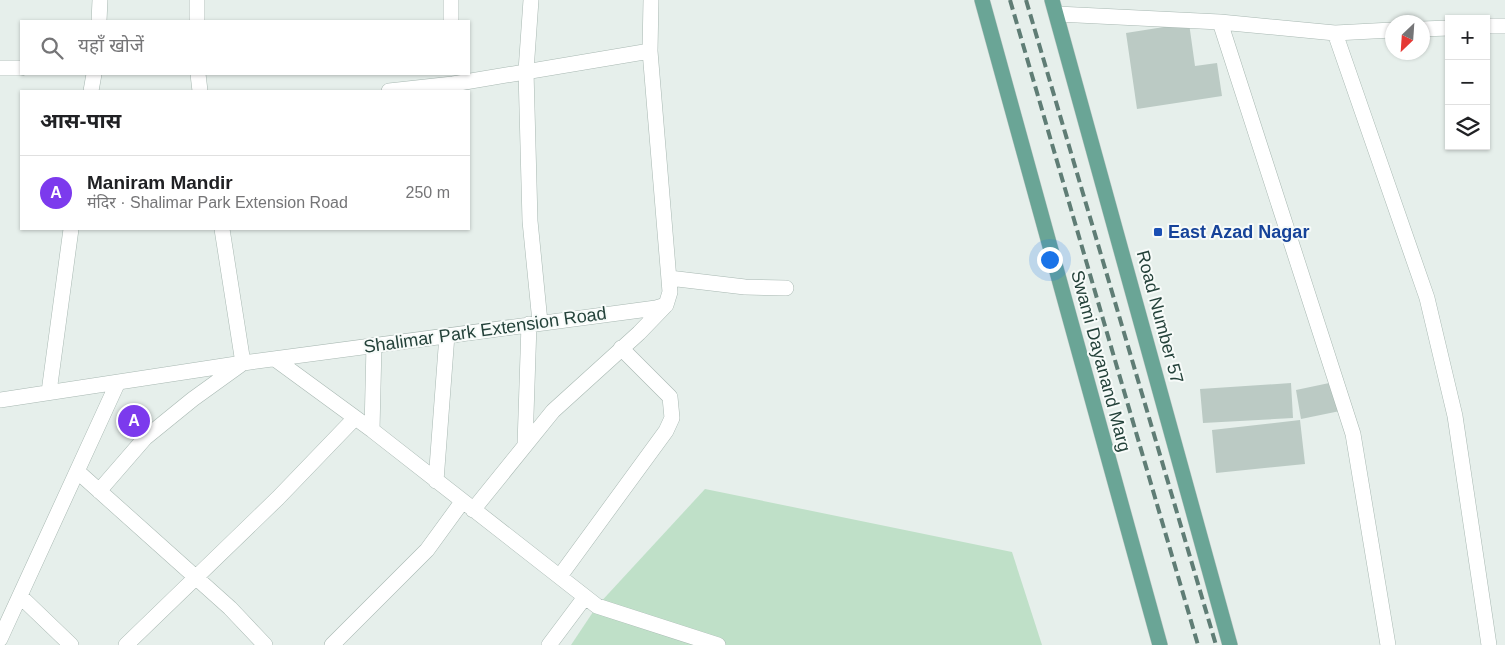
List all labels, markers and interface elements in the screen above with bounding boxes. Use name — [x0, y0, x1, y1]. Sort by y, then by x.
north arrow — [1385, 15, 1430, 60]
map controls — [1445, 15, 1490, 150]
button: + — [1445, 15, 1490, 60]
search box — [20, 20, 470, 75]
icon: search — [38, 34, 66, 62]
text: यहाँ खोजें — [78, 35, 144, 56]
button: − — [1445, 60, 1490, 105]
button: layers — [1445, 105, 1490, 150]
text: आस-पास — [40, 109, 121, 132]
text: Maniram Mandir — [87, 172, 233, 193]
text: A — [50, 184, 62, 201]
text: 250 m — [406, 184, 450, 201]
text: मंदिर · Shalimar Park Extension Road — [87, 194, 348, 211]
place label: East Azad Nagar — [1168, 222, 1309, 242]
marker: East Azad Nagar — [1152, 226, 1164, 238]
your location — [1037, 247, 1063, 273]
street label: Road Number 57 — [1133, 248, 1187, 386]
street label: Swami Dayanand Marg — [1067, 268, 1135, 454]
street label: Shalimar Park Extension Road — [362, 303, 608, 357]
pin: A — [118, 402, 150, 440]

